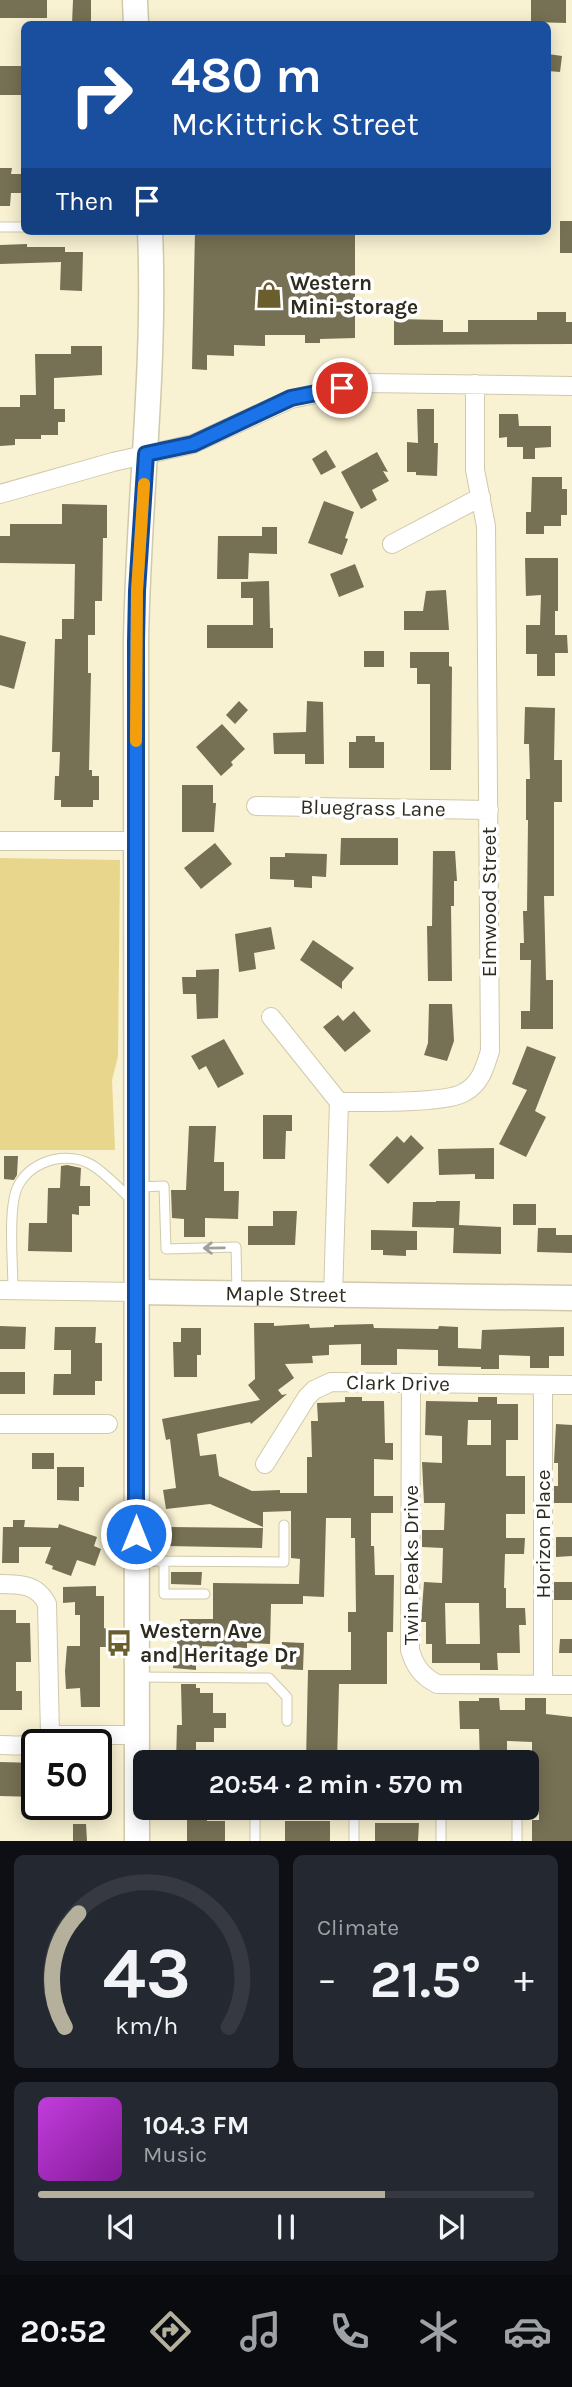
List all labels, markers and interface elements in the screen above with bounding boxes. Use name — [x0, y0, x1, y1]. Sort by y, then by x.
text: 480 m — [171, 47, 322, 104]
icon: right — [56, 49, 147, 140]
text: McKittrick Street — [171, 106, 419, 143]
icon: arrive — [128, 182, 166, 220]
text: Then — [56, 186, 114, 217]
place label: Western Mini-storage — [290, 271, 418, 319]
shop icon: Western Mini-storage — [254, 280, 284, 310]
pin — [312, 358, 372, 418]
icon: arrive — [323, 369, 361, 407]
street label: Bluegrass Lane — [300, 795, 446, 821]
street label: Elmwood Street — [477, 827, 501, 977]
one-way arrow — [203, 1241, 226, 1255]
street label: Maple Street — [225, 1281, 347, 1307]
street label: Clark Drive — [346, 1370, 450, 1396]
street label: Horizon Place — [531, 1469, 555, 1599]
street label: Twin Peaks Drive — [399, 1485, 423, 1645]
position arrow — [99, 1497, 173, 1571]
place label: Western Ave and Heritage Dr — [140, 1619, 297, 1667]
bus stop icon: Western Ave and Heritage Dr — [104, 1628, 134, 1658]
speed limit sign: 50 — [21, 1729, 112, 1820]
text: 20:54 · 2 min · 570 m — [209, 1769, 463, 1800]
text: Climate — [317, 1914, 399, 1941]
text: 43 — [102, 1931, 191, 2016]
text: 21.5° — [370, 1949, 481, 2010]
text: − — [317, 1957, 337, 2002]
text: + — [514, 1957, 534, 2002]
text: km/h — [115, 2011, 178, 2040]
text: 104.3 FM — [143, 2110, 249, 2141]
text: Music — [143, 2141, 207, 2168]
icon: previous — [102, 2208, 140, 2246]
icon: pause — [267, 2208, 305, 2246]
icon: next — [432, 2208, 470, 2246]
icon: directions — [146, 2307, 195, 2356]
icon: music — [236, 2307, 285, 2356]
icon: phone — [325, 2307, 374, 2356]
icon: climate — [414, 2307, 463, 2356]
icon: car — [503, 2307, 552, 2356]
text: 20:52 — [20, 2313, 106, 2350]

